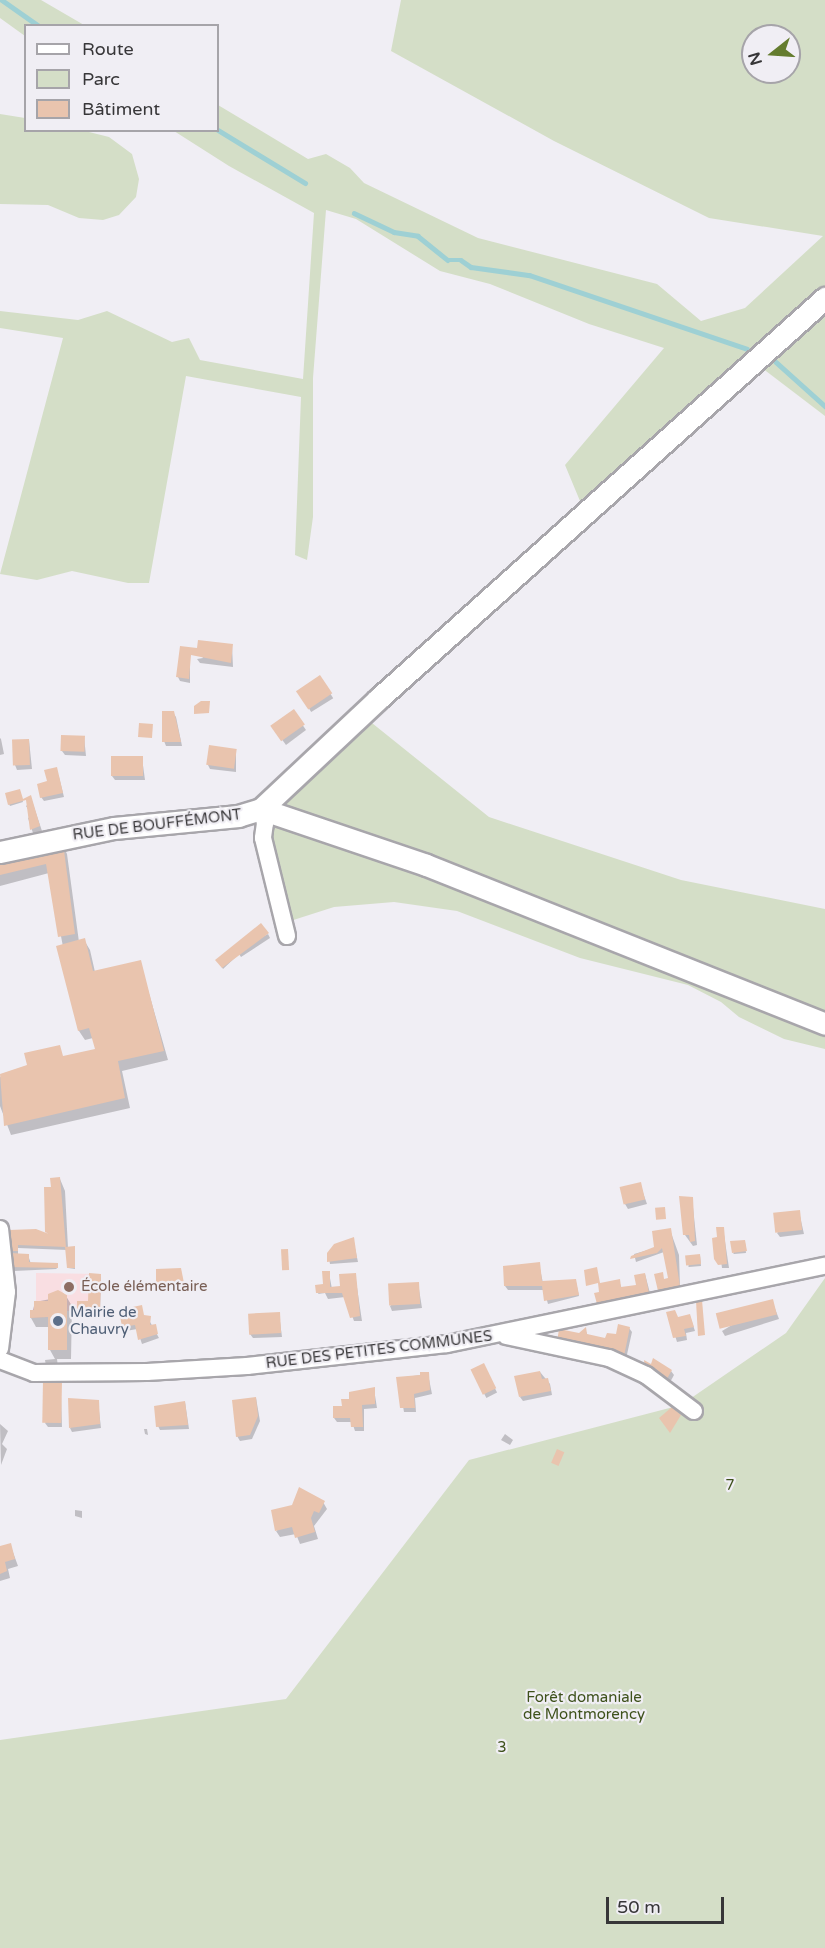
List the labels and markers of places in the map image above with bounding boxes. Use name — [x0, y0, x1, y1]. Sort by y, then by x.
place label: École élémentaire — [81, 1278, 207, 1296]
marker: École élémentaire — [62, 1280, 76, 1294]
place label: Mairie de Chauvry — [70, 1303, 136, 1338]
marker: Mairie de Chauvry — [51, 1314, 65, 1328]

